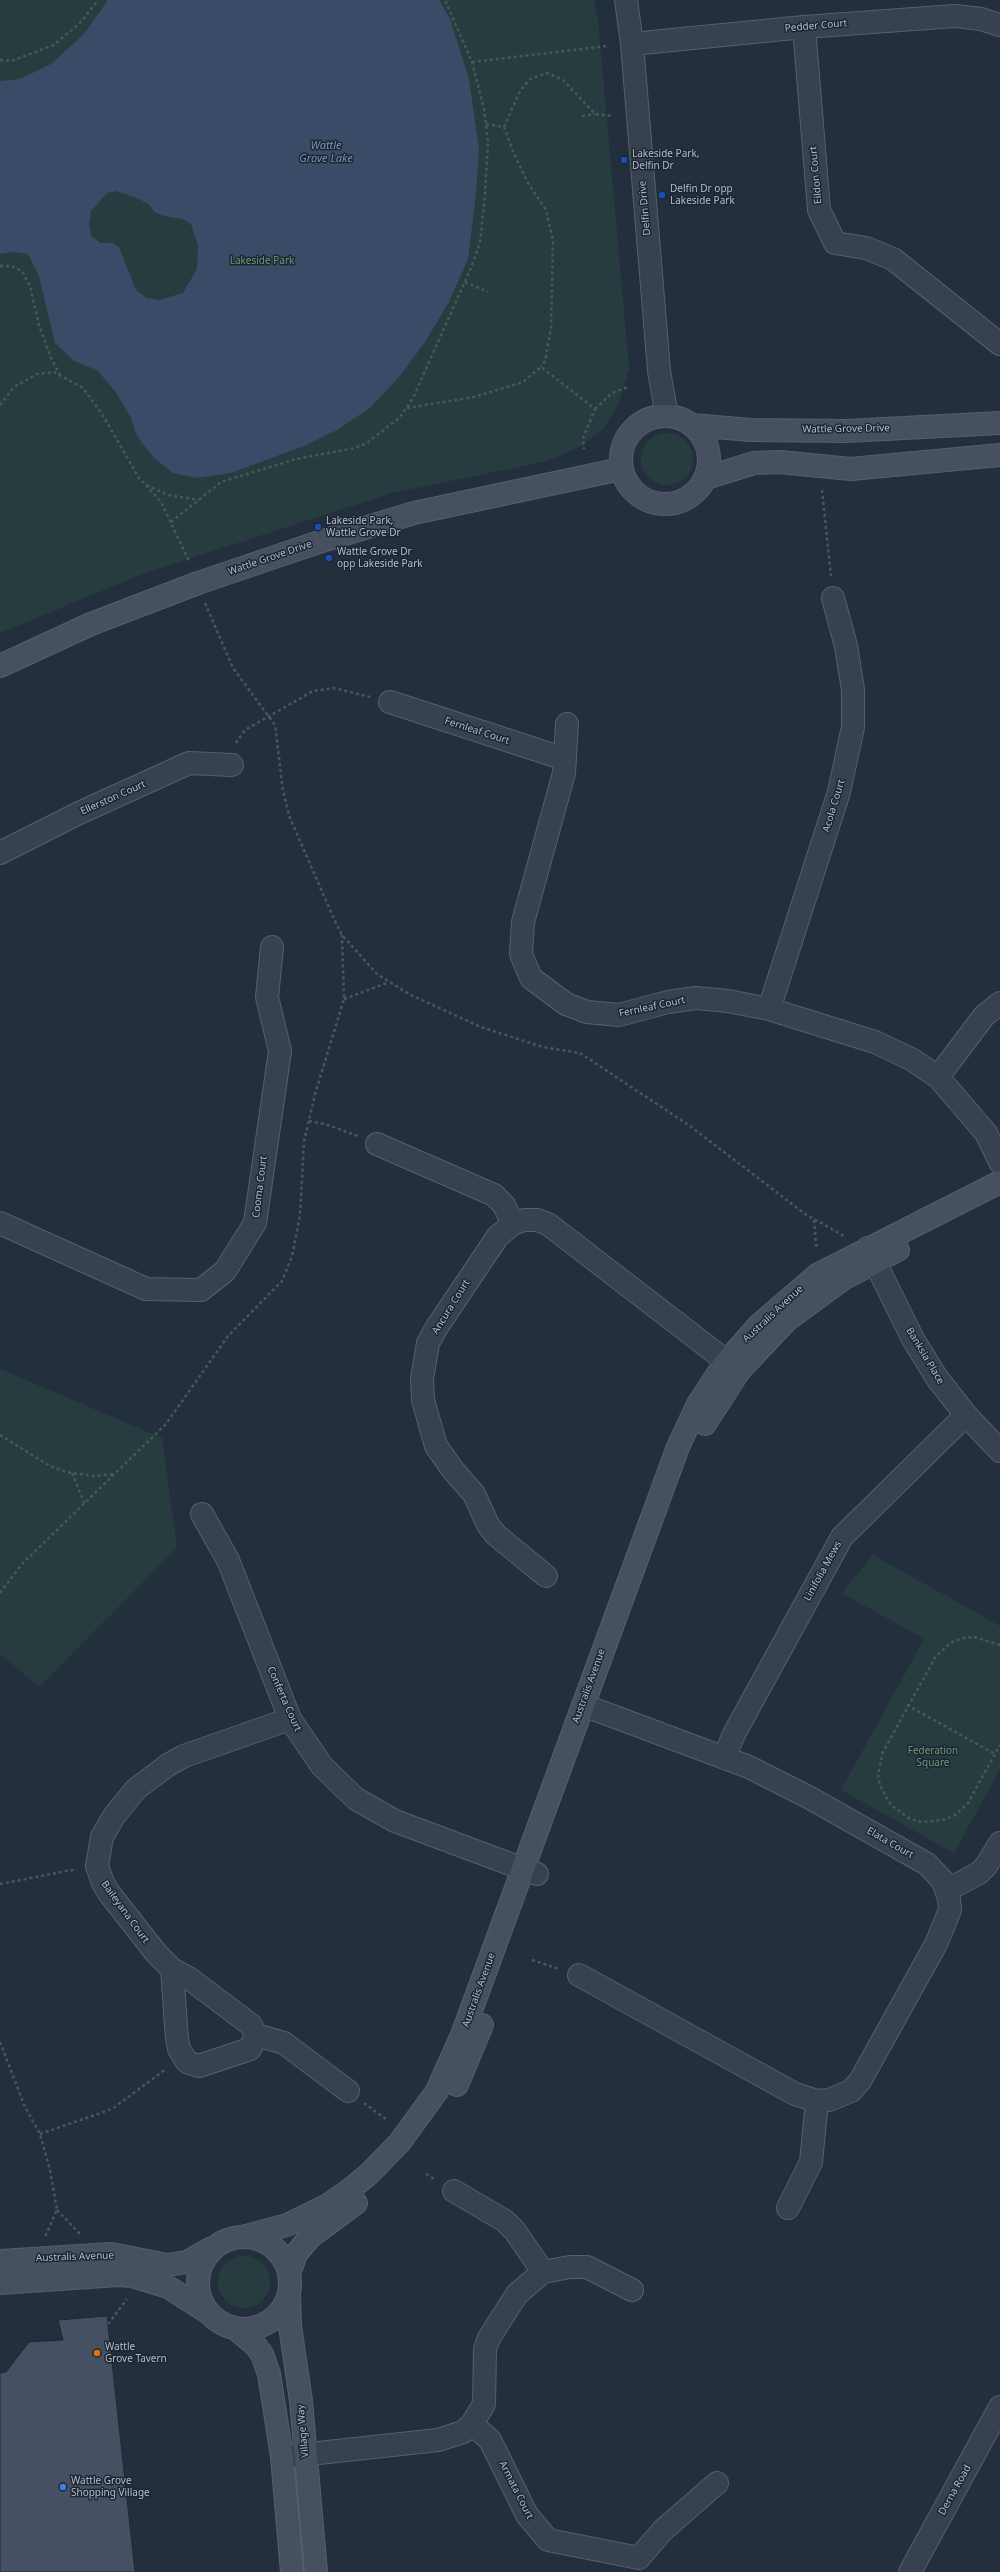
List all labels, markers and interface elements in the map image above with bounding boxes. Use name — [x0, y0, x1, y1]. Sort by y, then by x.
street label: Pedder Court — [784, 17, 848, 35]
water label: Wattle Grove Lake — [299, 139, 353, 165]
street label: Eildon Court — [807, 146, 825, 204]
place label: Lakeside Park, Delfin Dr — [632, 148, 699, 172]
marker: Lakeside Park, Delfin Dr — [619, 155, 629, 165]
street label: Delfin Drive — [637, 180, 653, 236]
place label: Delfin Dr opp Lakeside Park — [670, 183, 735, 206]
marker: Delfin Dr opp Lakeside Park — [657, 190, 667, 200]
park label: Lakeside Park — [230, 255, 294, 267]
street label: Wattle Grove Drive — [802, 422, 890, 436]
place label: Lakeside Park, Wattle Grove Dr — [326, 515, 401, 538]
marker: Lakeside Park, Wattle Grove Dr — [313, 522, 323, 532]
street label: Wattle Grove Drive — [227, 538, 313, 578]
place label: Wattle Grove Dr opp Lakeside Park — [337, 546, 423, 570]
marker: Wattle Grove Dr opp Lakeside Park — [324, 553, 334, 563]
street label: Fernleaf Court — [443, 715, 511, 747]
street label: Ellerston Court — [79, 778, 147, 818]
street label: Acola Court — [820, 778, 848, 834]
street label: Fernleaf Court — [618, 994, 686, 1020]
street label: Cooma Court — [250, 1155, 270, 1219]
street label: Ancura Court — [429, 1278, 473, 1336]
street label: Australis Avenue — [740, 1283, 806, 1345]
street label: Banksia Place — [903, 1326, 947, 1386]
street label: Linifolia Mews — [802, 1539, 844, 1603]
street label: Australis Avenue — [570, 1647, 608, 1725]
street label: Conferta Court — [264, 1665, 304, 1733]
park label: Federation Square — [908, 1745, 958, 1768]
street label: Elata Court — [865, 1825, 915, 1861]
street label: Baileyana Court — [98, 1878, 152, 1946]
street label: Australis Avenue — [460, 1951, 498, 2029]
street label: Australis Avenue — [36, 2250, 114, 2264]
place label: Wattle Grove Tavern — [105, 2341, 167, 2364]
marker: Wattle Grove Tavern — [92, 2348, 102, 2358]
street label: Village Way — [295, 2404, 311, 2458]
street label: Armata Court — [496, 2459, 536, 2521]
street label: Derna Road — [936, 2463, 974, 2517]
place label: Wattle Grove Shopping Village — [71, 2475, 150, 2498]
marker: Wattle Grove Shopping Village — [58, 2482, 68, 2492]

